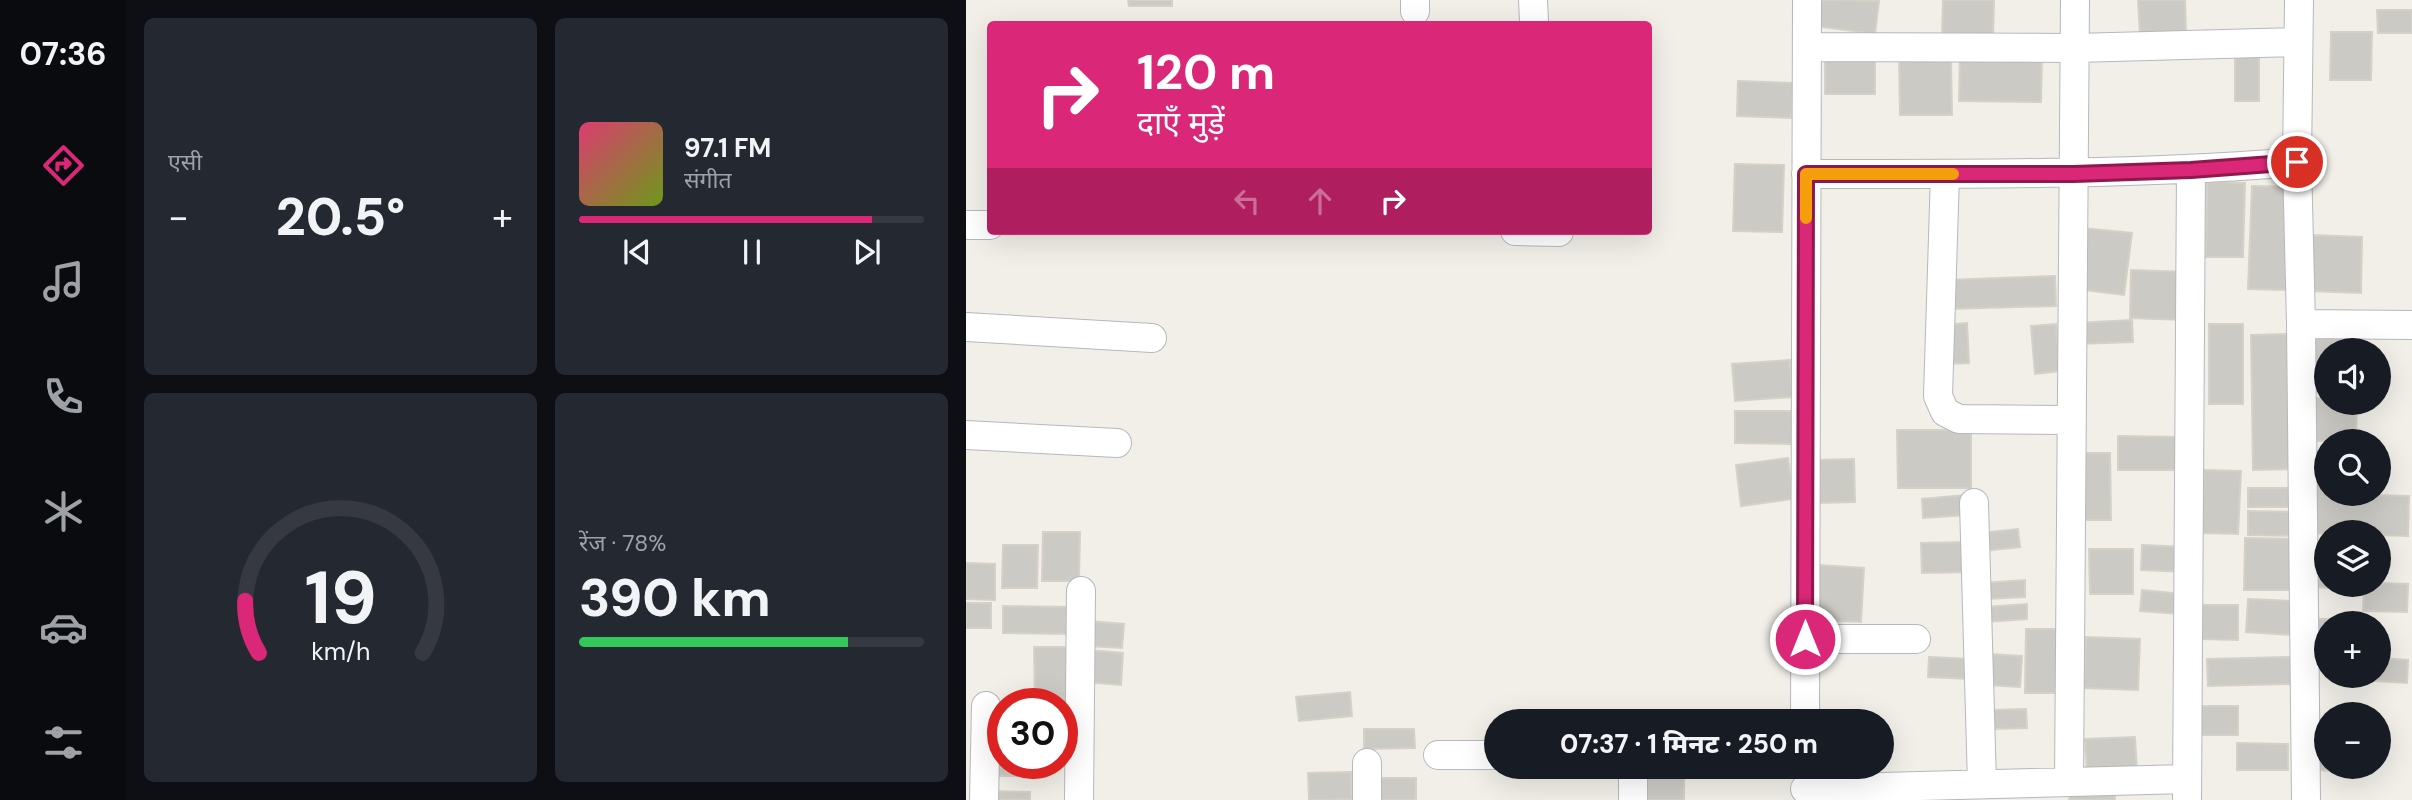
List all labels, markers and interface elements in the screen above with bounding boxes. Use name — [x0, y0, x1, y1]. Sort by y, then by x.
text: 07:36 — [19, 33, 107, 75]
text: 120 m — [1137, 40, 1275, 104]
icon: right — [1022, 49, 1113, 140]
text: दाएँ मुड़ें — [1137, 102, 1225, 144]
text: 97.1 FM — [684, 131, 771, 165]
pin — [2267, 132, 2327, 192]
icon: directions — [39, 141, 88, 190]
icon: arrive — [2278, 143, 2316, 181]
text: एसी — [168, 147, 202, 177]
text: संगीत — [684, 165, 732, 195]
icon: left — [1228, 182, 1266, 220]
icon: ahead — [1301, 182, 1339, 220]
icon: right — [1374, 182, 1412, 220]
text: 20.5° — [276, 183, 405, 251]
text: − — [168, 192, 189, 242]
text: + — [492, 192, 513, 242]
icon: previous — [618, 233, 656, 271]
icon: pause — [733, 233, 771, 271]
icon: next — [848, 233, 886, 271]
icon: music — [39, 257, 88, 306]
map controls — [2314, 338, 2391, 779]
button: sound — [2314, 338, 2391, 415]
icon: phone — [39, 372, 88, 421]
button: search — [2314, 429, 2391, 506]
icon: climate — [39, 487, 88, 536]
button: layers — [2314, 520, 2391, 597]
text: रेंज · 78% — [579, 528, 666, 558]
text: 19 — [304, 552, 377, 647]
text: 390 km — [579, 564, 771, 632]
position arrow — [1768, 602, 1842, 676]
icon: car — [39, 603, 88, 652]
button: + — [2314, 611, 2391, 688]
text: km/h — [311, 635, 370, 668]
speed limit sign: 30 — [987, 688, 1078, 779]
button: − — [2314, 702, 2391, 779]
icon: filters — [39, 718, 88, 767]
text: 07:37 · 1 मिनट · 250 m — [1560, 727, 1818, 761]

